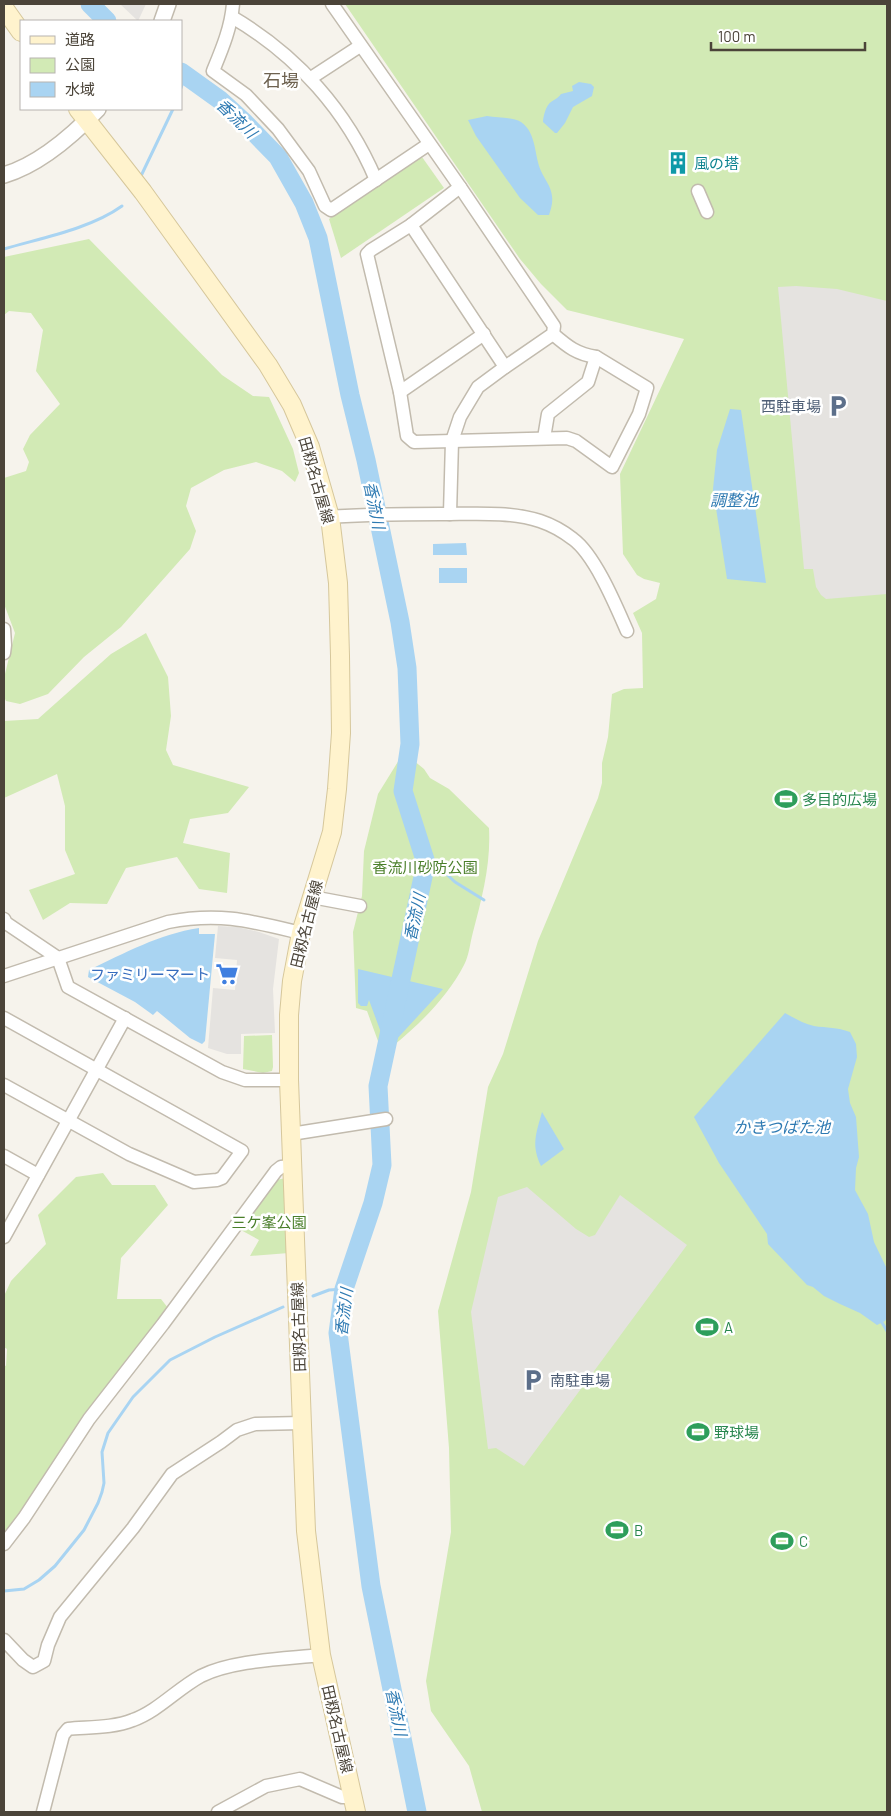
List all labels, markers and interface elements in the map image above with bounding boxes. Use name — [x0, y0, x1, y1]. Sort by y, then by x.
legend — [20, 20, 182, 110]
scale bar — [711, 20, 865, 52]
text: 100 m — [718, 27, 756, 45]
text: 道路 — [65, 30, 95, 48]
text: 公園 — [65, 55, 95, 73]
district label: 石場 — [263, 69, 299, 91]
text: 水域 — [65, 80, 95, 98]
water label: 香流川 — [213, 94, 262, 143]
building icon: 風の塔 — [665, 150, 691, 176]
place label: 風の塔 — [694, 154, 739, 172]
parking icon: 西駐車場 — [825, 393, 851, 419]
place label: 西駐車場 — [761, 397, 821, 415]
street label: 田籾名古屋線 — [296, 434, 338, 526]
water label: 香流川 — [361, 480, 390, 532]
water label: 調整池 — [710, 490, 760, 509]
sports icon: 多目的広場 — [773, 786, 799, 812]
place label: 多目的広場 — [802, 790, 877, 808]
park label: 香流川砂防公園 — [372, 858, 478, 876]
street label: 田籾名古屋線 — [286, 878, 326, 970]
water label: 香流川 — [400, 890, 429, 942]
supermarket icon: ファミリーマート — [214, 961, 240, 987]
place label: ファミリーマート — [90, 965, 210, 983]
water label: かきつばた池 — [734, 1117, 832, 1136]
park label: 三ケ峯公園 — [231, 1213, 307, 1231]
street label: 田籾名古屋線 — [287, 1282, 309, 1372]
water label: 香流川 — [331, 1285, 356, 1337]
sports icon: A — [694, 1314, 720, 1340]
place label: A — [724, 1318, 733, 1336]
parking icon: 南駐車場 — [520, 1367, 546, 1393]
place label: 南駐車場 — [550, 1371, 610, 1389]
sports icon: 野球場 — [685, 1419, 711, 1445]
place label: 野球場 — [714, 1423, 759, 1441]
sports icon: B — [604, 1517, 630, 1543]
place label: B — [634, 1521, 643, 1539]
sports icon: C — [769, 1528, 795, 1554]
place label: C — [799, 1532, 808, 1550]
street label: 田籾名古屋線 — [319, 1683, 357, 1775]
water label: 香流川 — [383, 1687, 412, 1739]

